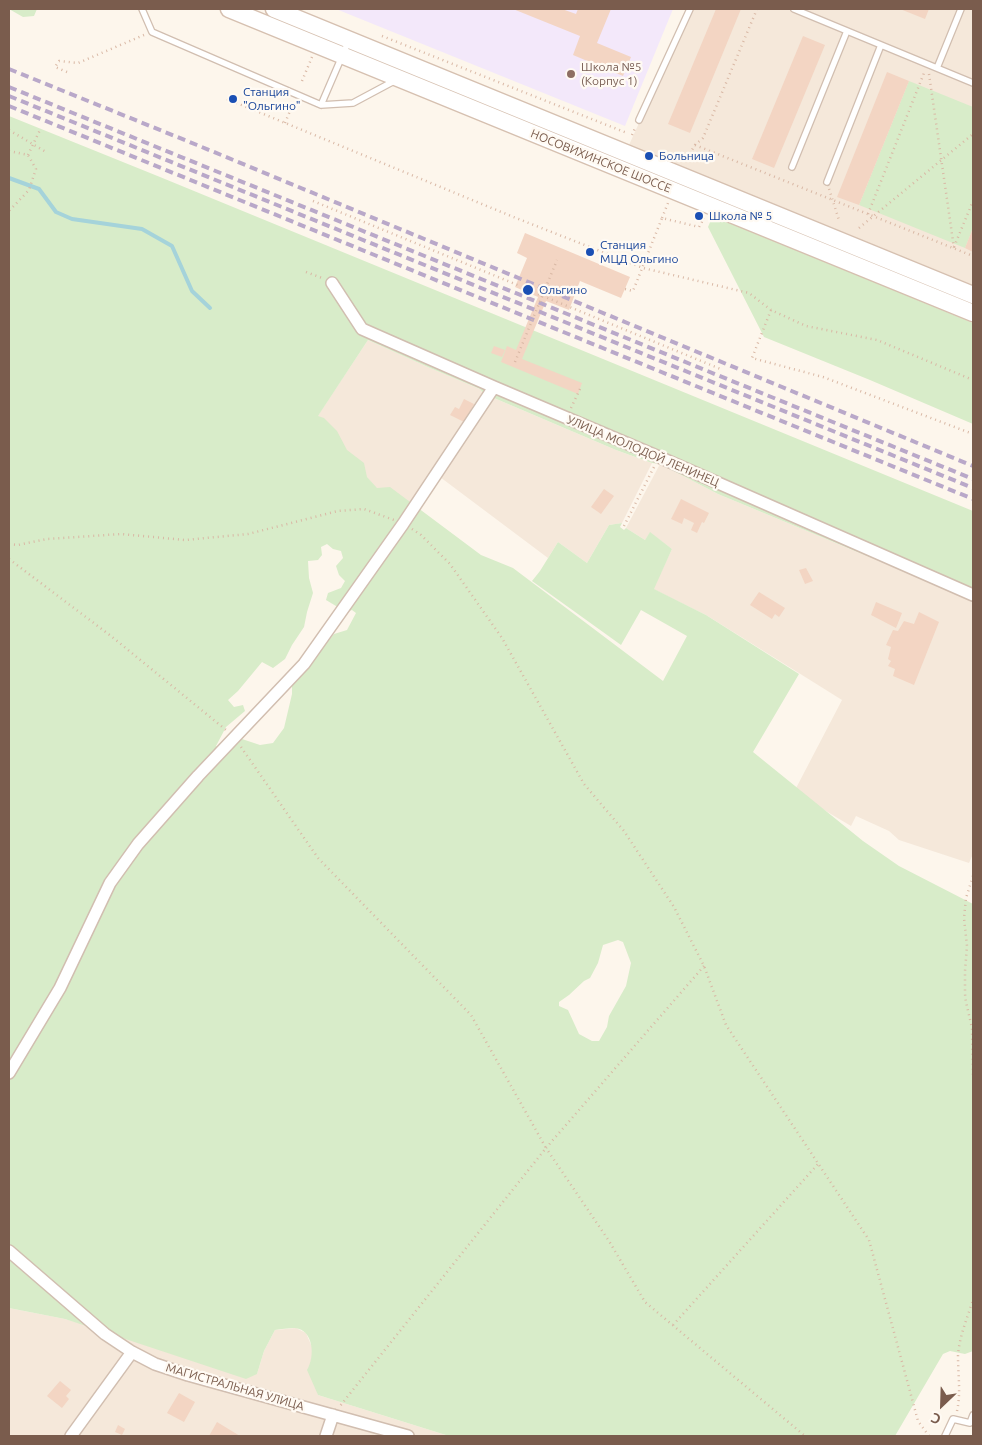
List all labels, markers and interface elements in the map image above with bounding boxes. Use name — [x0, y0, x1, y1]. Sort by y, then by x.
place label: Школа №5 (Корпус 1) — [581, 60, 642, 88]
marker: Школа №5 (Корпус 1) — [565, 68, 577, 80]
place label: Станция "Ольгино" — [243, 85, 301, 113]
marker: Станция "Ольгино" — [227, 93, 239, 105]
street label: НОСОВИХИНСКОЕ ШОССЕ — [529, 126, 673, 196]
place label: Больница — [659, 149, 714, 163]
marker: Больница — [643, 150, 655, 162]
place label: Школа № 5 — [709, 209, 772, 223]
marker: Школа № 5 — [693, 210, 705, 222]
place label: Станция МЦД Ольгино — [600, 238, 679, 266]
marker: Станция МЦД Ольгино — [584, 246, 596, 258]
marker: Ольгино — [521, 283, 535, 297]
place label: Ольгино — [539, 283, 587, 297]
street label: УЛИЦА МОЛОДОЙ ЛЕНИНЕЦ — [565, 412, 721, 490]
street label: МАГИСТРАЛЬНАЯ УЛИЦА — [164, 1360, 306, 1414]
north arrow — [917, 1380, 967, 1430]
text: С — [929, 1410, 943, 1428]

